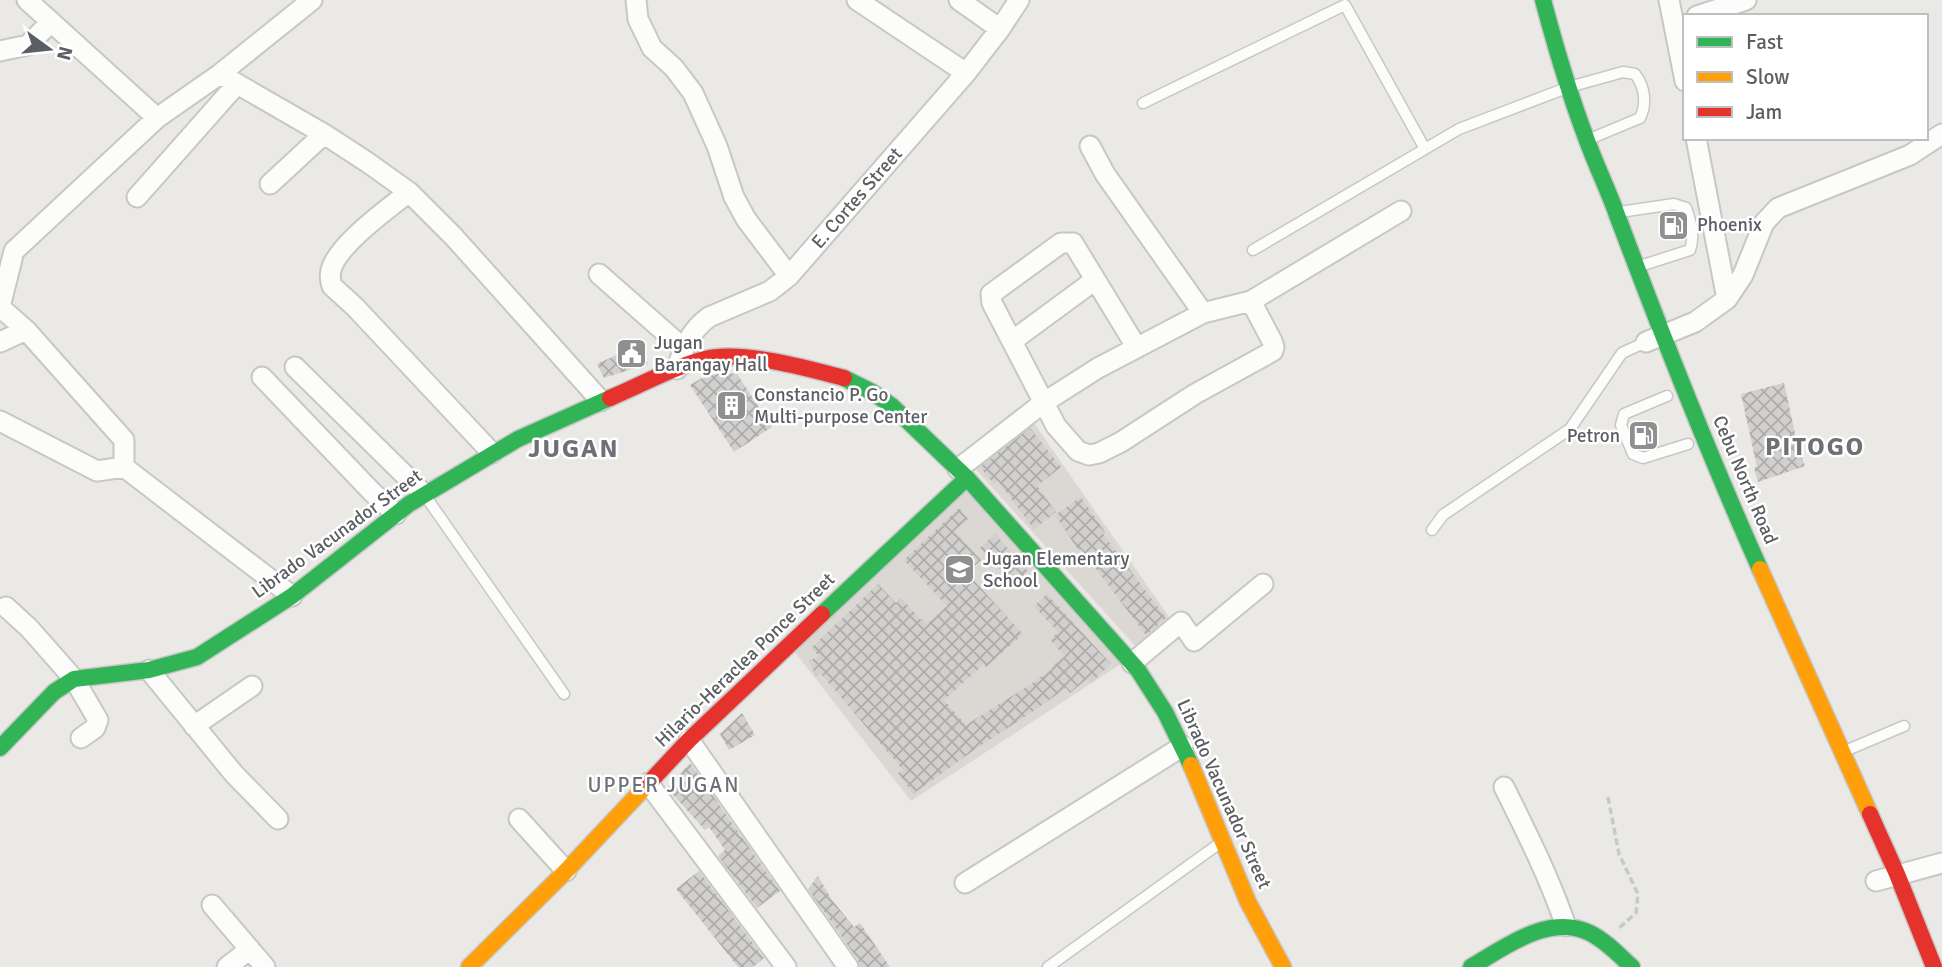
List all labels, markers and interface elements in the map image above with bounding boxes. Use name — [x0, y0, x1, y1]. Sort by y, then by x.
north arrow — [14, 14, 84, 84]
legend — [1683, 14, 1928, 140]
text: Fast — [1746, 29, 1783, 55]
text: N — [51, 44, 78, 63]
text: Slow — [1746, 64, 1790, 90]
text: Jam — [1746, 99, 1782, 125]
street label: E. Cortes Street — [806, 142, 908, 254]
fuel station icon: Phoenix — [1657, 208, 1691, 242]
place label: Phoenix — [1697, 213, 1762, 237]
place label: Jugan Barangay Hall — [654, 331, 768, 377]
public building icon: Jugan Barangay Hall — [614, 337, 648, 371]
place label: Constancio P. Go Multi-purpose Center — [754, 383, 927, 429]
building icon: Constancio P. Go Multi-purpose Center — [714, 389, 748, 423]
street label: Cebu North Road — [1707, 412, 1783, 548]
fuel station icon: Petron — [1626, 419, 1660, 453]
place label: Petron — [1567, 424, 1620, 448]
district label: PITOGO — [1765, 431, 1865, 463]
district label: JUGAN — [528, 433, 620, 465]
street label: Librado Vacunador Street — [247, 464, 427, 604]
place label: Jugan Elementary School — [983, 547, 1130, 593]
school or university icon: Jugan Elementary School — [943, 553, 977, 587]
street label: Hilario-Heraclea Ponce Street — [650, 567, 840, 752]
street label: Librado Vacunador Street — [1171, 696, 1277, 893]
district label: UPPER JUGAN — [588, 772, 740, 798]

